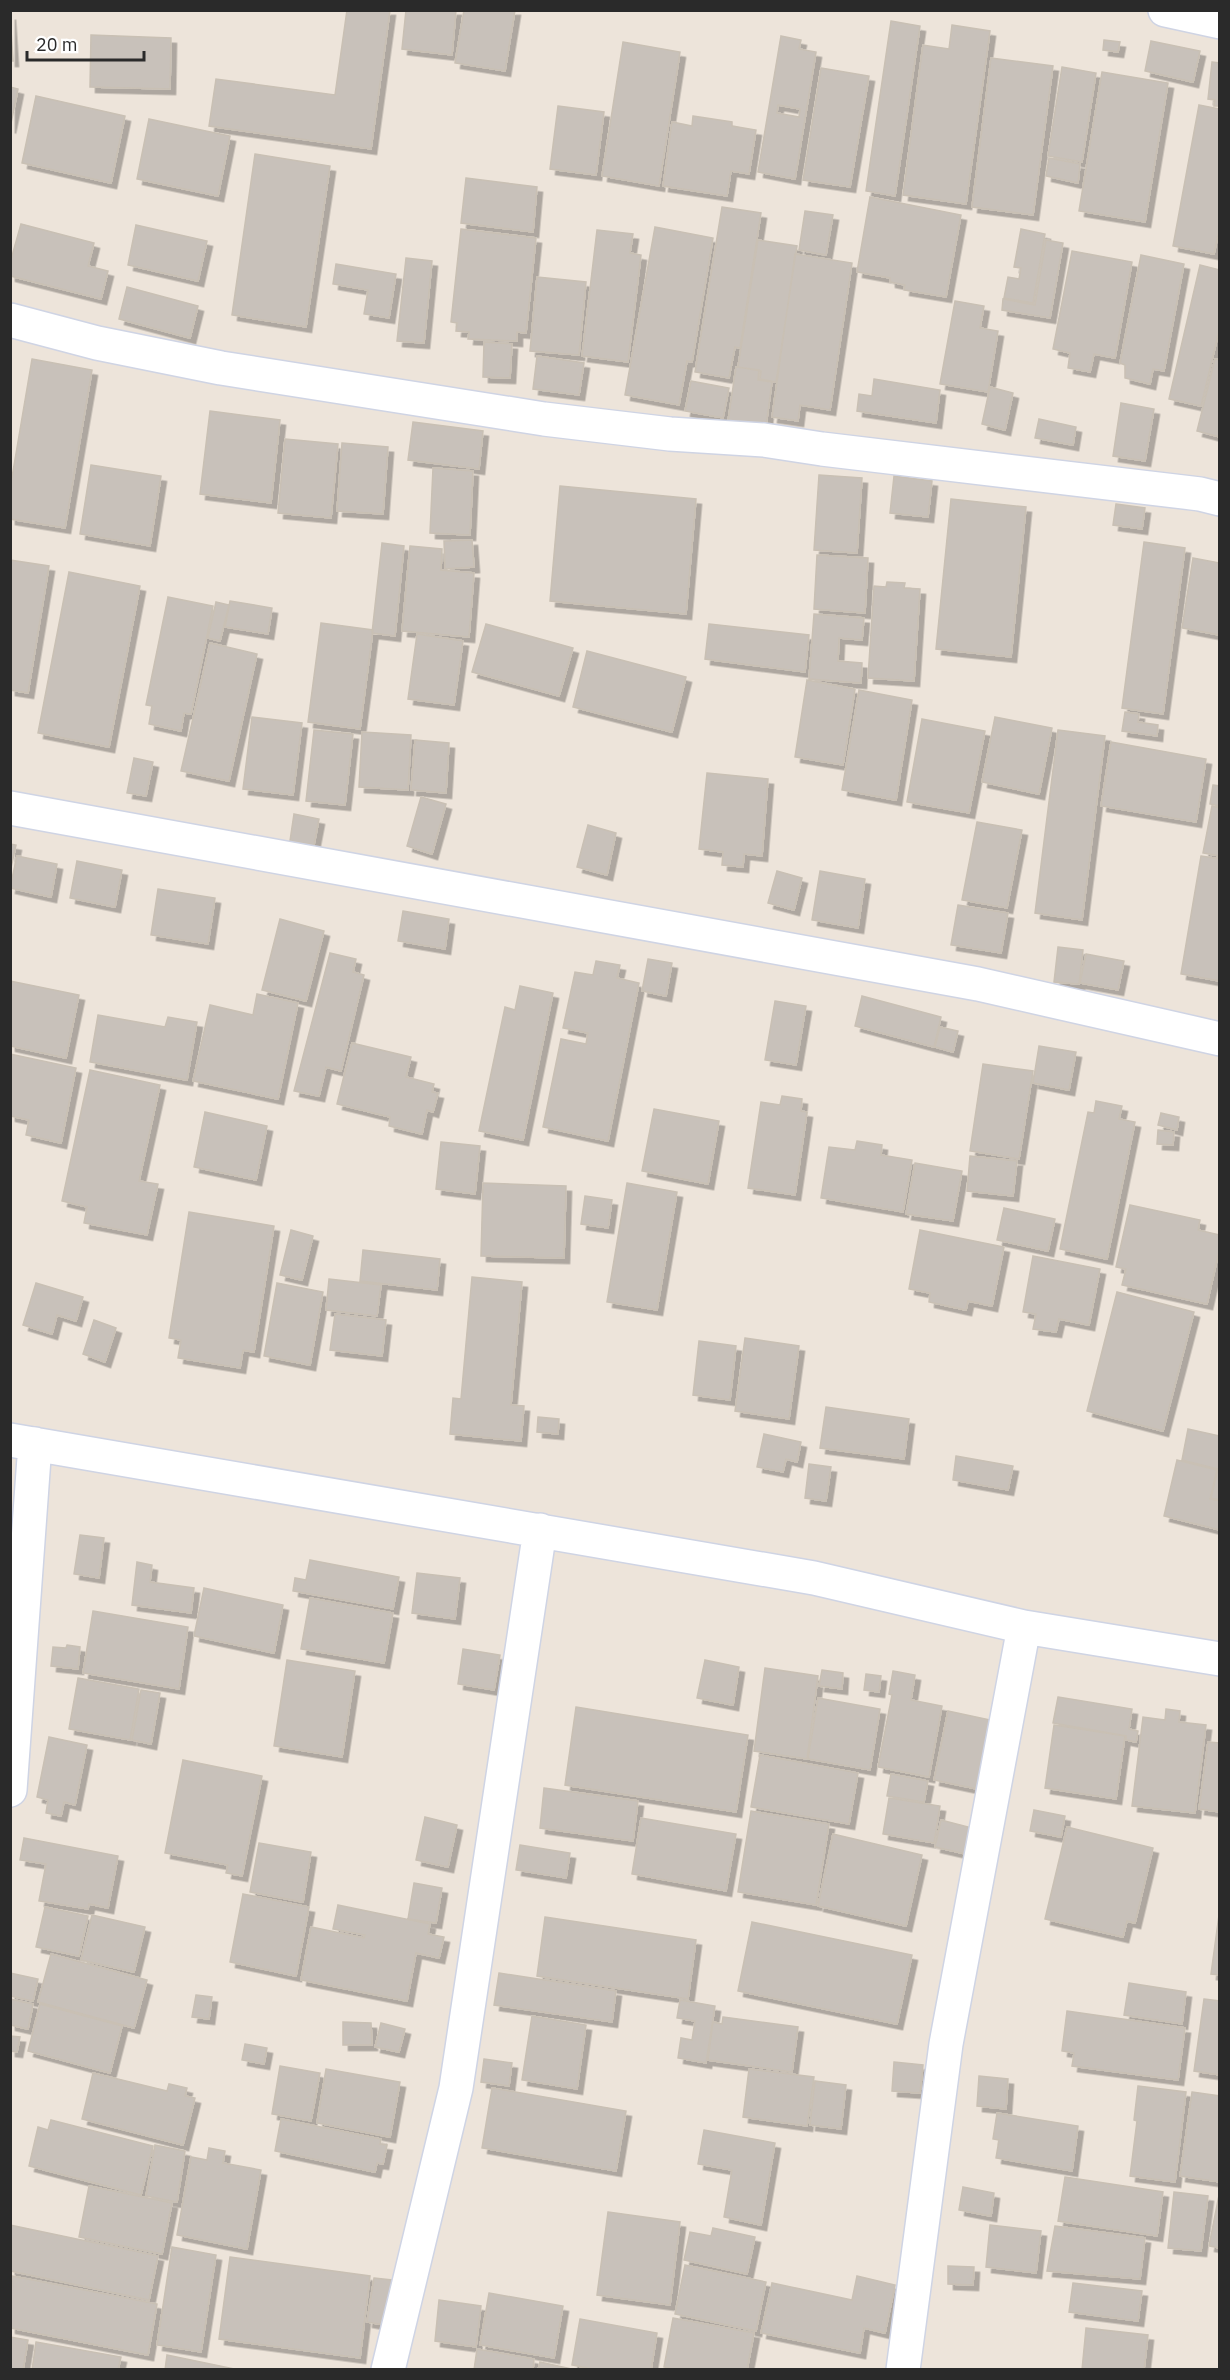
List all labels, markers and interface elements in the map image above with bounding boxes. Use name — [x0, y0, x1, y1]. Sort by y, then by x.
scale bar — [27, 24, 144, 62]
text: 20 m — [36, 33, 78, 56]

